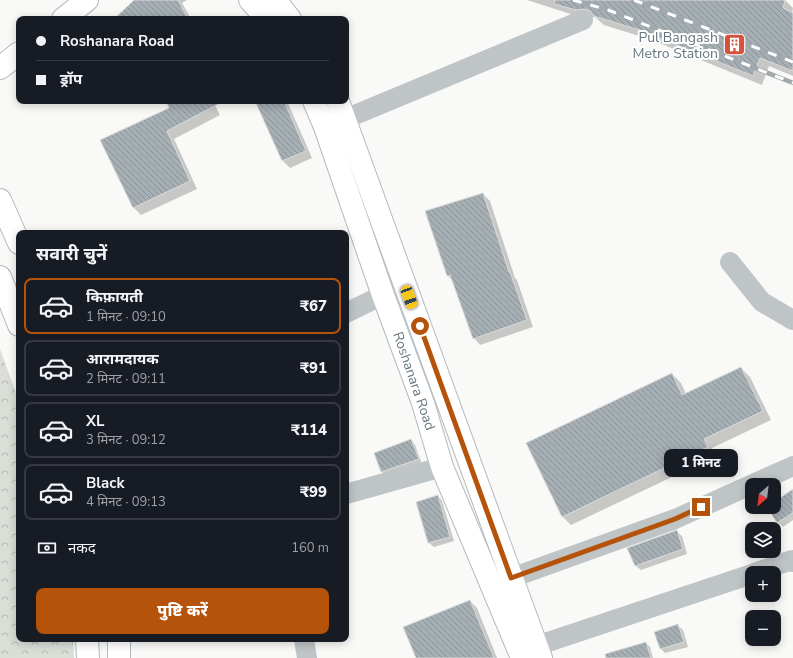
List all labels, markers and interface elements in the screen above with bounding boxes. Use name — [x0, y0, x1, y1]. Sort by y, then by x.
place label: Pul Bangash Metro Station — [633, 28, 718, 63]
text: Roshanara Road — [60, 31, 174, 51]
building icon: Pul Bangash Metro Station — [721, 32, 747, 58]
text: ड्रॉप — [60, 69, 82, 89]
text: सवारी चुनें — [36, 242, 107, 266]
car — [399, 284, 419, 310]
text: किफ़ायती — [86, 287, 143, 307]
icon: car — [38, 288, 74, 324]
text: ₹67 — [300, 296, 327, 316]
text: 1 मिनट · 09:10 — [86, 308, 166, 326]
route start — [411, 317, 429, 335]
street label: Roshanara Road — [388, 329, 440, 433]
text: आरामदायक — [86, 349, 159, 369]
icon: car — [38, 350, 74, 386]
text: ₹91 — [300, 358, 327, 378]
text: 2 मिनट · 09:11 — [86, 370, 166, 388]
text: XL — [86, 411, 105, 431]
icon: car — [38, 412, 74, 448]
text: ₹114 — [291, 420, 327, 440]
text: 3 मिनट · 09:12 — [86, 431, 166, 449]
callout: 1 मिनट — [664, 449, 738, 477]
text: 1 मिनट — [681, 454, 721, 472]
text: Black — [86, 473, 124, 493]
icon: car — [38, 474, 74, 510]
north arrow — [745, 478, 781, 514]
map controls — [745, 478, 781, 646]
text: ₹99 — [300, 482, 327, 502]
text: 4 मिनट · 09:13 — [86, 493, 166, 511]
route end — [692, 498, 710, 516]
button: layers — [745, 522, 781, 558]
icon: cash — [36, 537, 58, 559]
text: नकद — [68, 538, 96, 558]
text: 160 m — [291, 539, 329, 557]
button: + — [745, 566, 781, 602]
button: पुष्टि करें — [36, 588, 329, 634]
button: − — [745, 610, 781, 646]

